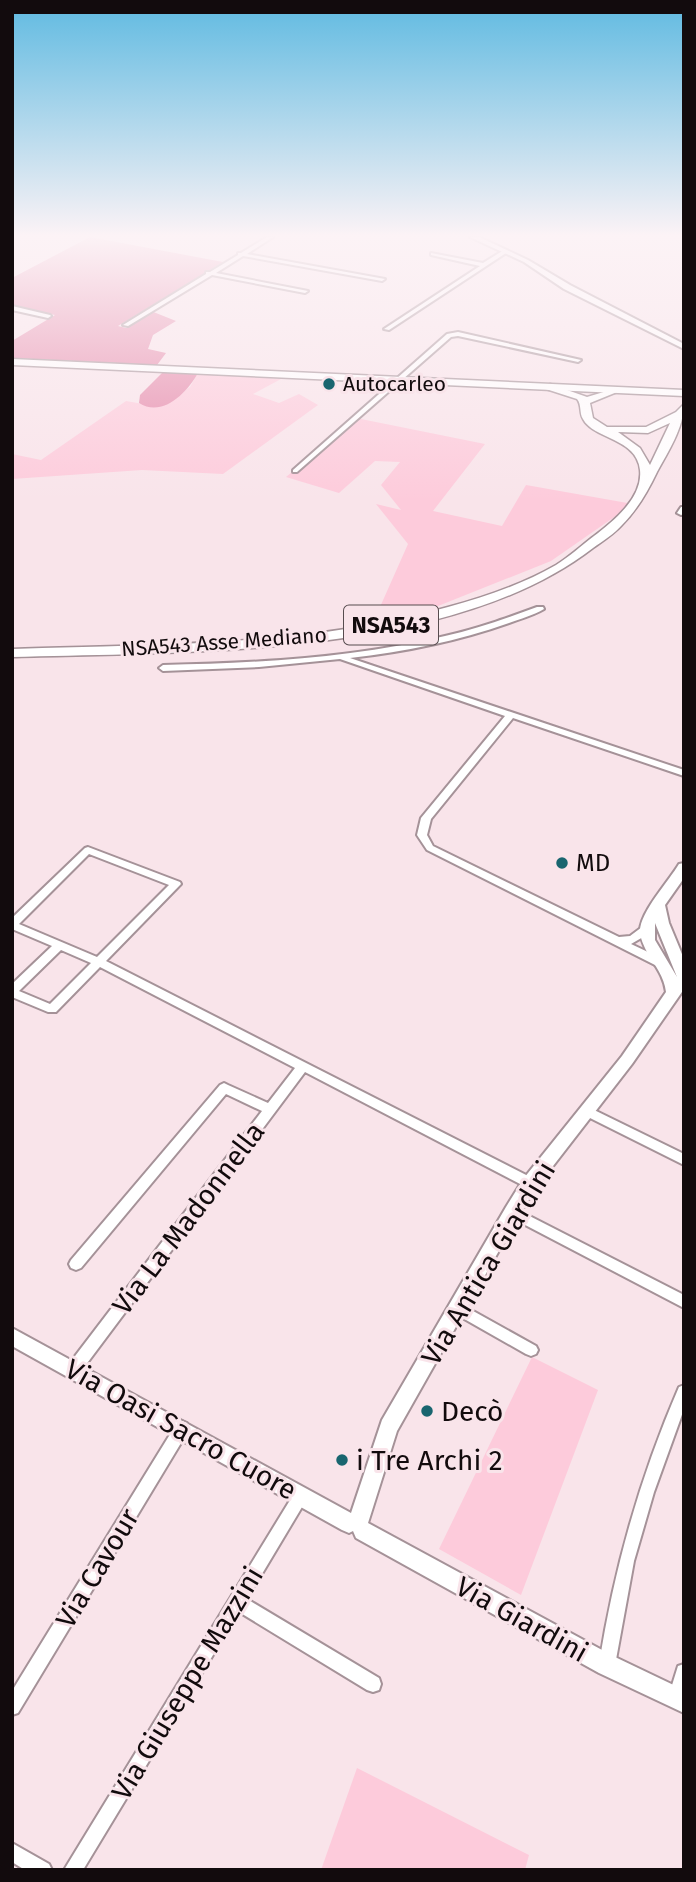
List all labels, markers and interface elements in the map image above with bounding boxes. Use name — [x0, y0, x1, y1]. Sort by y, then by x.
place label: Autocarleo — [343, 371, 446, 397]
marker: Autocarleo — [321, 376, 337, 392]
road number: NSA543 — [344, 606, 438, 645]
street label: NSA543 Asse Mediano — [120, 622, 328, 662]
place label: MD — [576, 849, 610, 877]
marker: MD — [554, 855, 570, 871]
street label: Via La Madonnella — [105, 1116, 271, 1321]
street label: Via Antica Giardini — [415, 1155, 562, 1371]
street label: Via Oasi Sacro Cuore — [59, 1352, 302, 1507]
place label: Decò — [441, 1395, 503, 1428]
marker: Decò — [419, 1403, 435, 1419]
place label: i Tre Archi 2 — [356, 1444, 503, 1477]
marker: i Tre Archi 2 — [334, 1452, 350, 1468]
street label: Via Cavour — [49, 1502, 146, 1634]
street label: Via Giuseppe Mazzini — [105, 1561, 270, 1806]
street label: Via Giardini — [450, 1570, 594, 1669]

